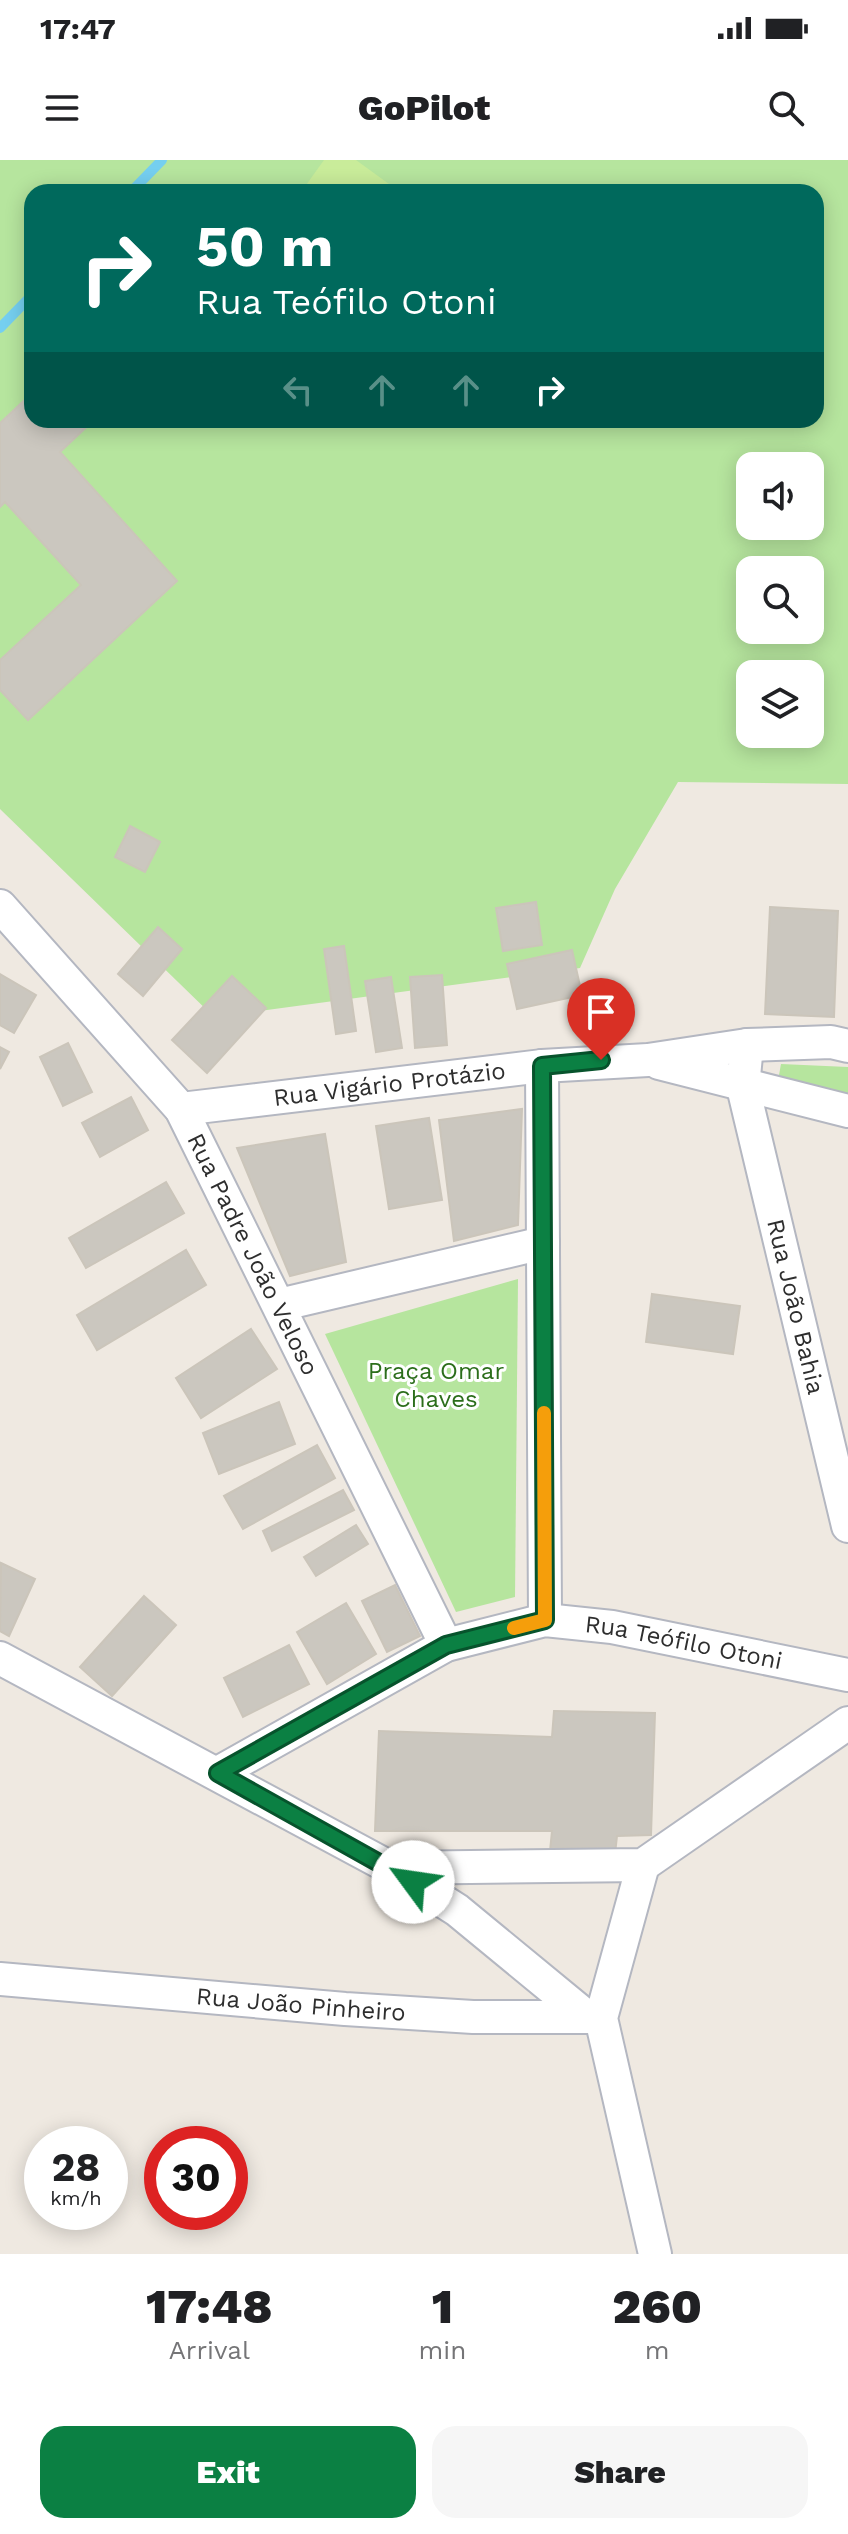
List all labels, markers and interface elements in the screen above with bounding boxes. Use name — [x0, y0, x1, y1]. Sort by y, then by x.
text: 17:47 — [40, 11, 116, 46]
icon: menu — [40, 86, 84, 130]
icon: search — [764, 86, 808, 130]
text: GoPilot — [358, 87, 490, 129]
text: 50 m — [196, 214, 333, 280]
icon: right — [64, 216, 168, 320]
text: Rua Teófilo Otoni — [196, 281, 497, 323]
icon: left — [276, 368, 320, 412]
icon: ahead — [360, 368, 404, 412]
icon: ahead — [444, 368, 488, 412]
icon: right — [528, 368, 572, 412]
map controls — [736, 452, 824, 748]
button: sound — [736, 452, 824, 540]
button: search — [736, 556, 824, 644]
button: layers — [736, 660, 824, 748]
pin — [567, 978, 635, 1060]
icon: arrive — [579, 990, 623, 1034]
street label: Rua Vigário Protázio — [272, 1056, 507, 1112]
street label: Rua Padre João Veloso — [181, 1129, 324, 1380]
street label: Rua João Bahia — [761, 1216, 830, 1397]
park label: Praça Omar Chaves — [368, 1357, 504, 1413]
street label: Rua Teófilo Otoni — [584, 1610, 785, 1675]
position arrow — [371, 1840, 455, 1924]
street label: Rua João Pinheiro — [195, 1982, 406, 2027]
speed limit sign: 30 — [144, 2126, 248, 2230]
text: 28 — [52, 2144, 100, 2191]
text: km/h — [50, 2186, 102, 2210]
text: 17:48 — [146, 2278, 273, 2335]
text: 1 — [432, 2278, 453, 2335]
text: 260 — [612, 2278, 702, 2335]
text: Arrival — [169, 2335, 250, 2365]
text: min — [419, 2335, 466, 2365]
text: m — [645, 2335, 670, 2365]
button: Exit — [40, 2426, 416, 2518]
button: Share — [432, 2426, 808, 2518]

